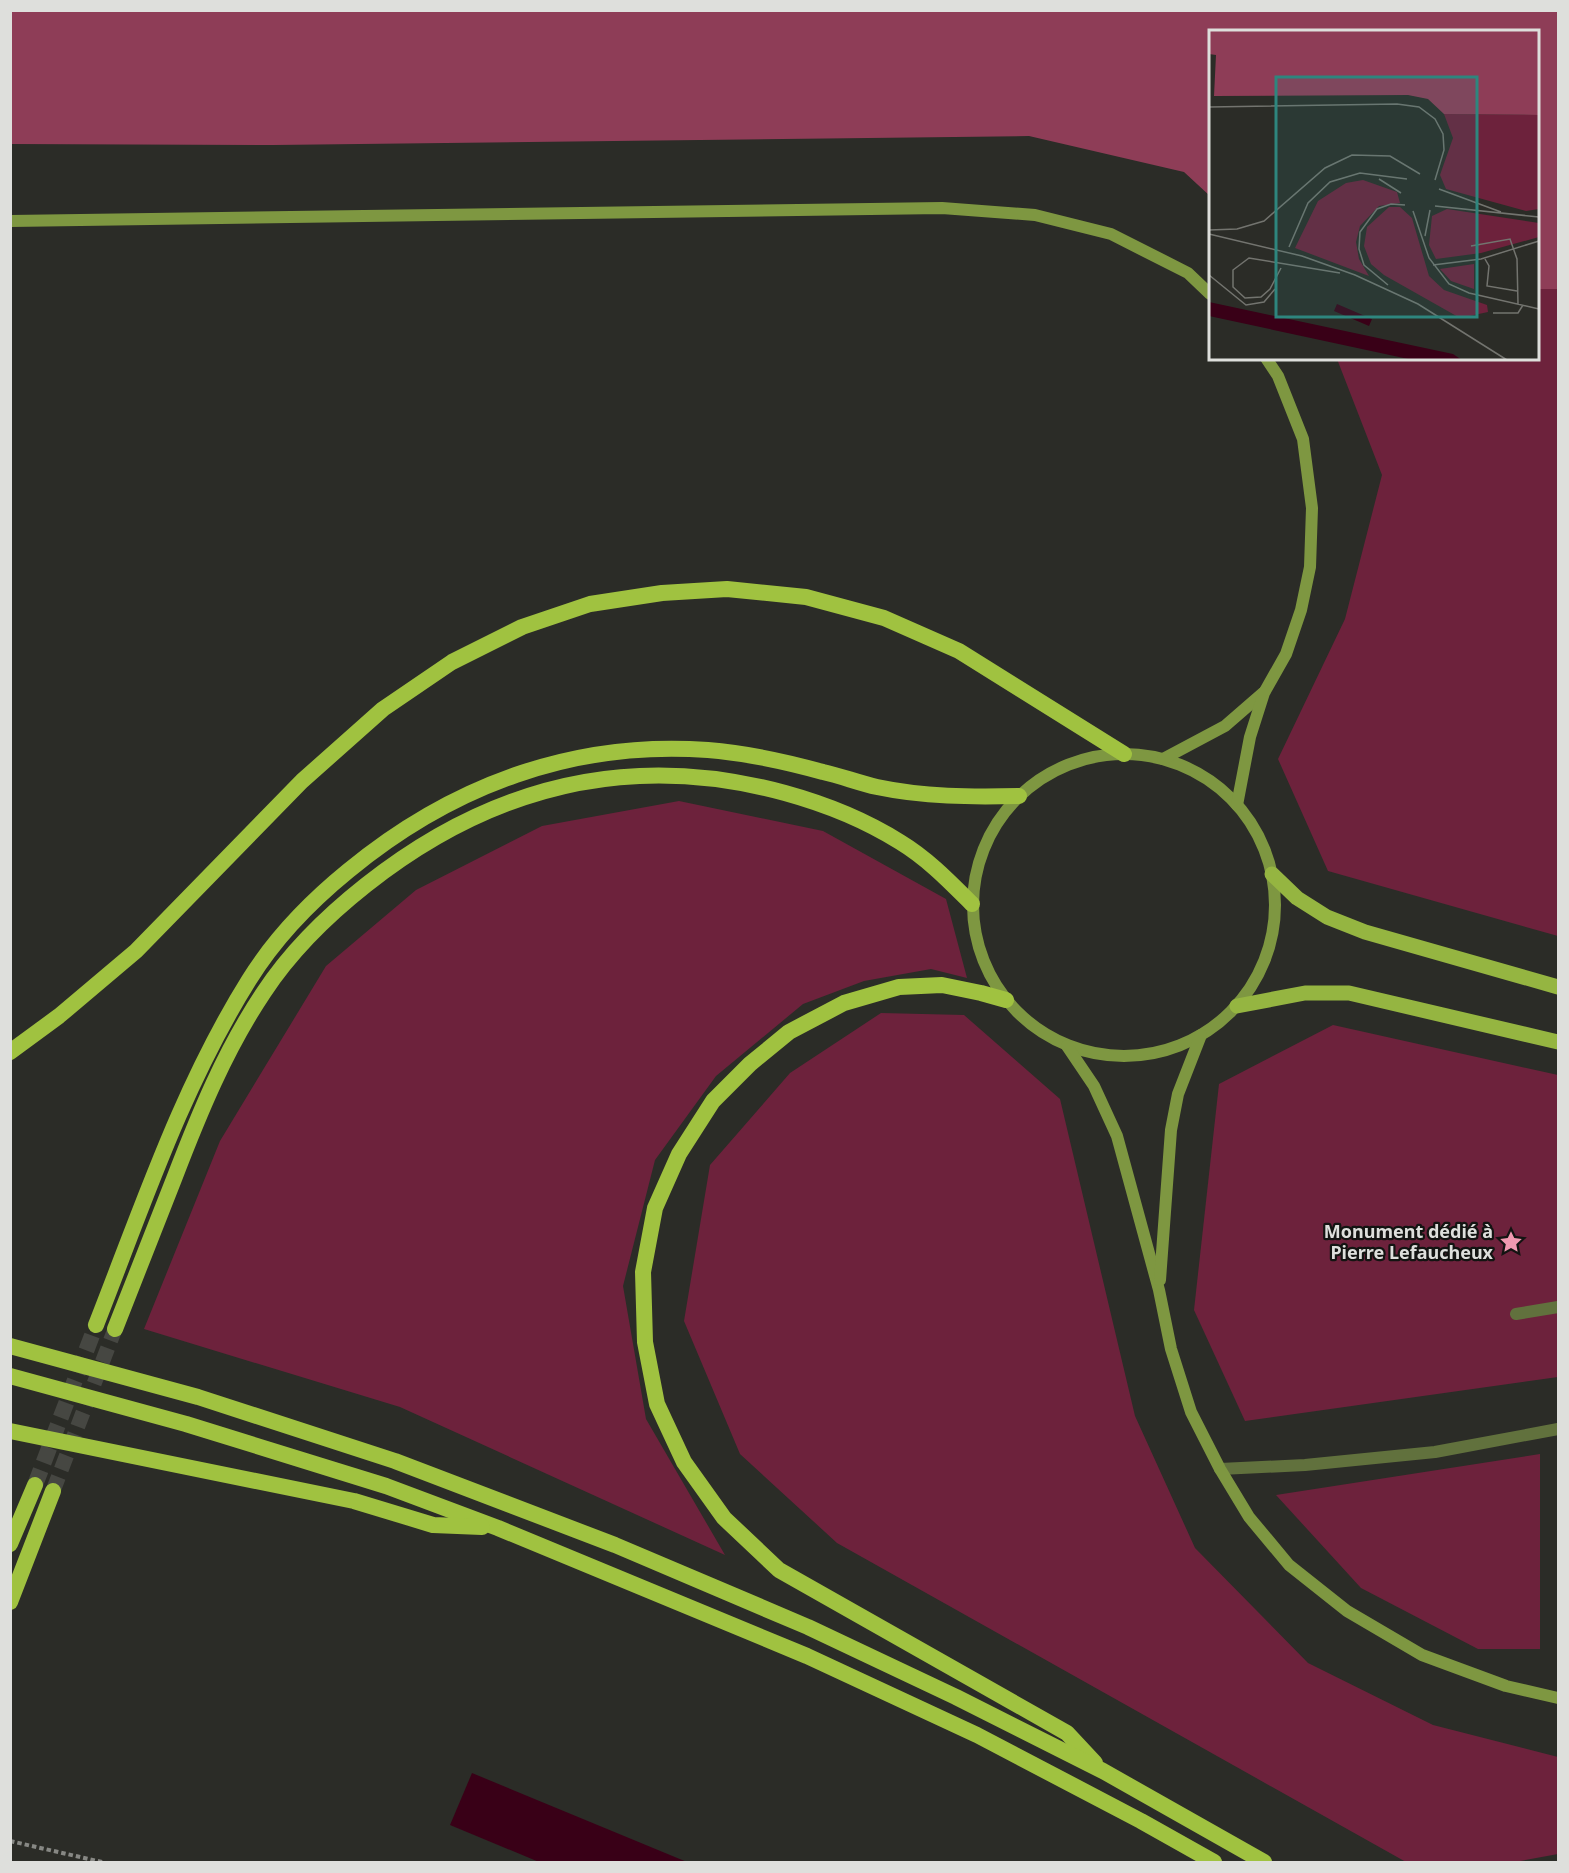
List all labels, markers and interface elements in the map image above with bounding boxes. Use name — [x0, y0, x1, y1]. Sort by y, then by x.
inset map — [1209, 30, 1539, 360]
place label: Monument dédié à Pierre Lefaucheux — [1324, 1219, 1494, 1264]
place icon: Monument dédié à Pierre Lefaucheux — [1498, 1229, 1524, 1255]

